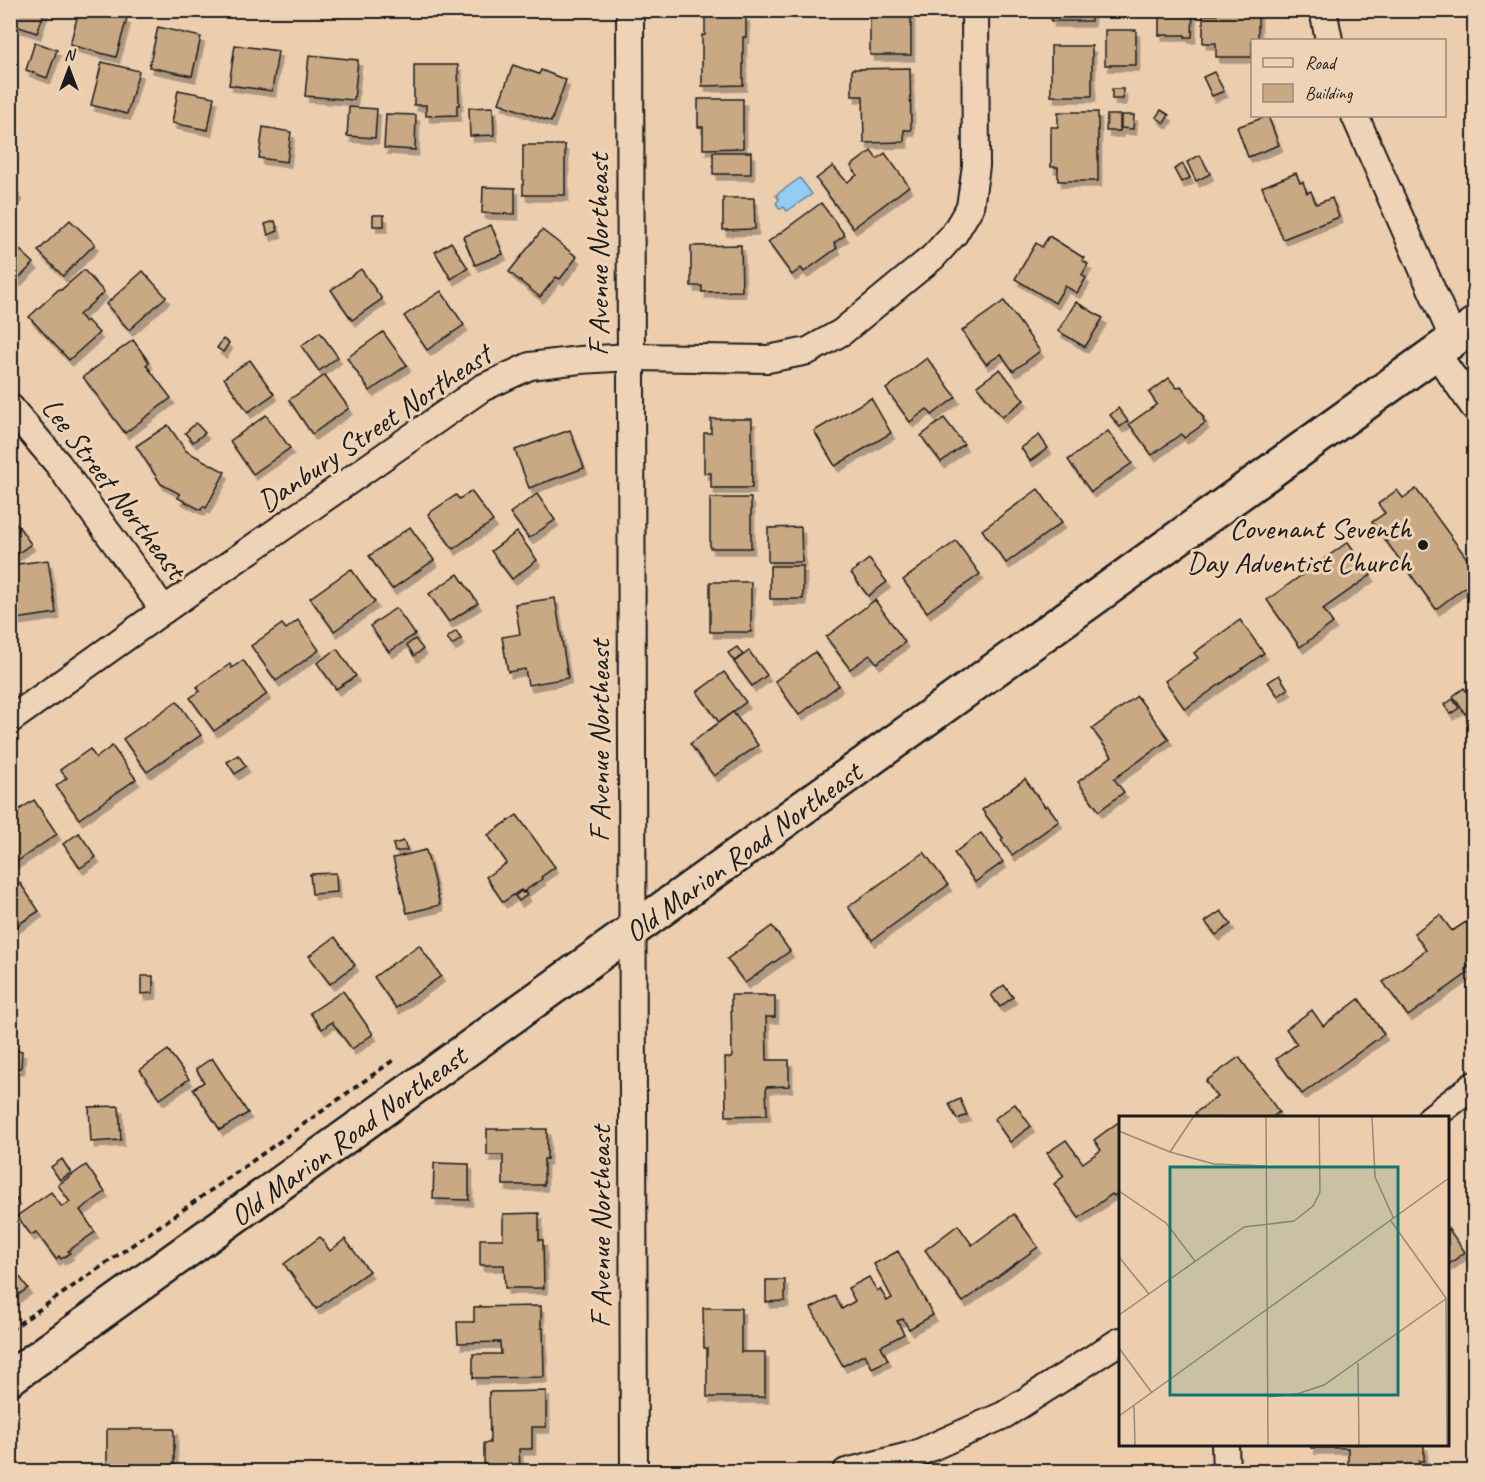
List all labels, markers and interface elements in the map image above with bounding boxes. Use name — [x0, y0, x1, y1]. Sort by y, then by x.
north arrow — [39, 39, 99, 99]
legend — [1251, 39, 1446, 117]
text: N — [64, 45, 77, 65]
text: Road — [1305, 52, 1338, 74]
text: Building — [1305, 82, 1354, 104]
street label: F Avenue Northeast — [579, 151, 617, 356]
street label: Danbury Street Northeast — [250, 333, 501, 520]
street label: Lee Street Northeast — [33, 390, 196, 589]
place label: Covenant Seventh Day Adventist Church — [1187, 509, 1412, 581]
marker: Covenant Seventh Day Adventist Church — [1416, 538, 1430, 552]
street label: F Avenue Northeast — [580, 637, 618, 842]
street label: Old Marion Road Northeast — [617, 752, 871, 951]
street label: Old Marion Road Northeast — [222, 1036, 476, 1235]
inset map — [1119, 1116, 1449, 1446]
street label: F Avenue Northeast — [581, 1123, 619, 1328]

